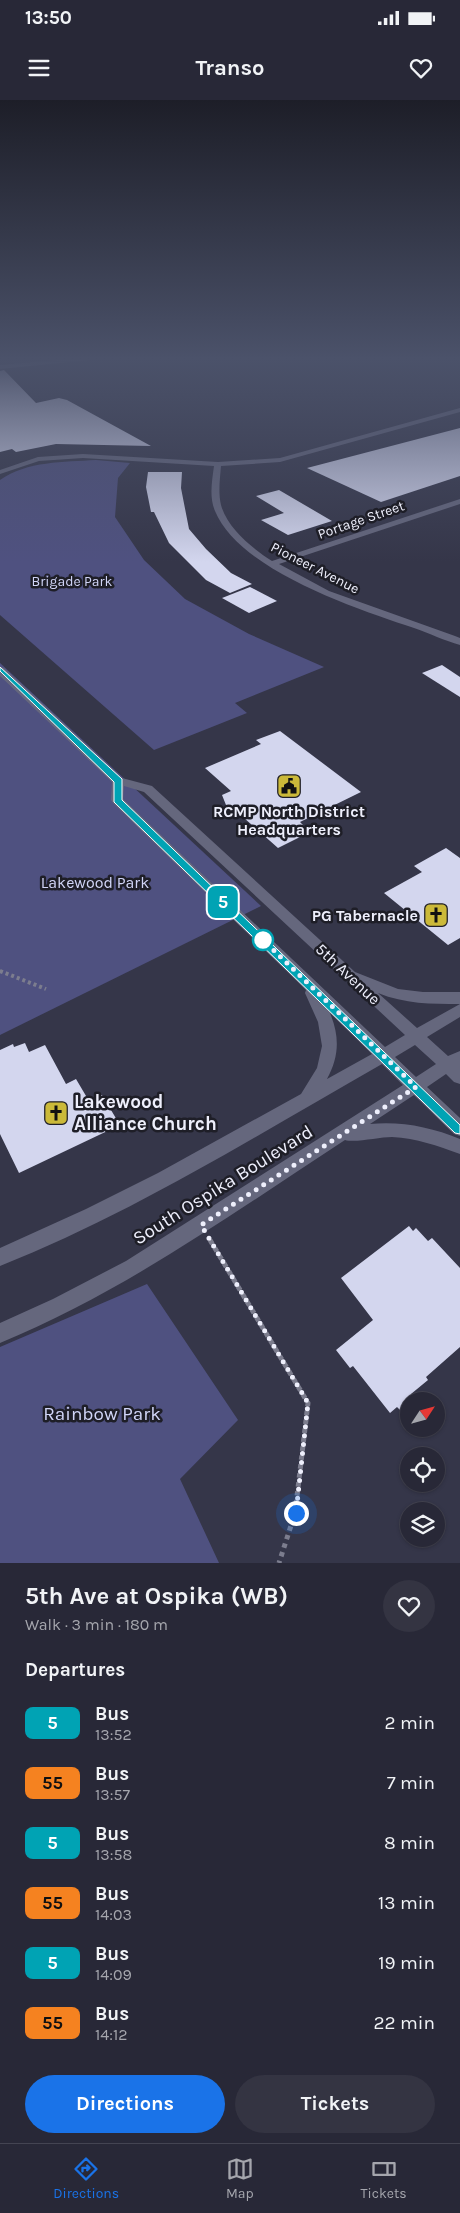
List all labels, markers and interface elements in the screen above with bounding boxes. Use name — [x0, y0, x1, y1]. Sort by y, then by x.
text: 13:50 — [25, 7, 72, 29]
icon: menu — [25, 54, 53, 82]
icon: heart — [407, 54, 435, 82]
text: Transo — [195, 55, 265, 81]
street label: Portage Street — [316, 497, 406, 543]
street label: Pioneer Avenue — [268, 538, 362, 598]
park label: Brigade Park — [32, 573, 112, 590]
public building icon: RCMP North District Headquarters — [276, 773, 302, 799]
place label: RCMP North District Headquarters — [213, 802, 365, 839]
park label: Lakewood Park — [41, 873, 149, 892]
line badge: 5 — [207, 886, 239, 918]
text: 5 — [218, 891, 228, 913]
church icon: PG Tabernacle — [423, 902, 449, 928]
place label: PG Tabernacle — [312, 906, 418, 925]
unlabelled marker — [252, 929, 274, 951]
street label: 5th Avenue — [312, 939, 384, 1009]
place label: Lakewood Alliance Church — [74, 1091, 217, 1135]
church icon: Lakewood Alliance Church — [43, 1100, 69, 1126]
street label: South Ospika Boulevard — [129, 1121, 317, 1249]
north arrow — [400, 1392, 445, 1438]
map controls — [400, 1392, 445, 1547]
park label: Rainbow Park — [43, 1403, 161, 1425]
button: locate — [400, 1447, 445, 1492]
your location — [284, 1501, 309, 1526]
button: layers — [400, 1502, 445, 1547]
button: heart — [383, 1580, 435, 1632]
text: 5th Ave at Ospika (WB) — [25, 1582, 288, 1610]
text: Walk · 3 min · 180 m — [25, 1615, 168, 1634]
text: Departures — [25, 1659, 125, 1681]
text: Bus — [95, 1703, 129, 1725]
text: 5 — [47, 1712, 58, 1734]
text: 2 min — [385, 1712, 435, 1734]
text: 13:52 — [95, 1725, 132, 1744]
text: Bus — [95, 1763, 129, 1785]
text: 55 — [42, 1772, 63, 1794]
text: 7 min — [387, 1772, 435, 1794]
text: 13:57 — [95, 1785, 130, 1804]
text: Bus — [95, 1823, 129, 1845]
text: 5 — [47, 1832, 58, 1854]
text: 8 min — [384, 1832, 435, 1854]
text: 13:58 — [95, 1845, 132, 1864]
text: Bus — [95, 1883, 129, 1905]
text: 55 — [42, 1892, 63, 1914]
text: 13 min — [378, 1892, 435, 1914]
text: 14:03 — [95, 1905, 132, 1924]
text: Bus — [95, 1943, 129, 1965]
text: 5 — [47, 1952, 58, 1974]
text: 19 min — [378, 1952, 435, 1974]
text: 14:09 — [95, 1965, 132, 1984]
text: Bus — [95, 2003, 129, 2025]
text: 55 — [42, 2012, 63, 2034]
text: 22 min — [374, 2012, 435, 2034]
text: 14:12 — [95, 2025, 127, 2044]
button: Directions — [25, 2075, 225, 2133]
button: Tickets — [235, 2075, 435, 2133]
tab: Directions — [53, 2155, 119, 2202]
tab: Map — [226, 2155, 254, 2202]
tab: Tickets — [361, 2155, 407, 2202]

